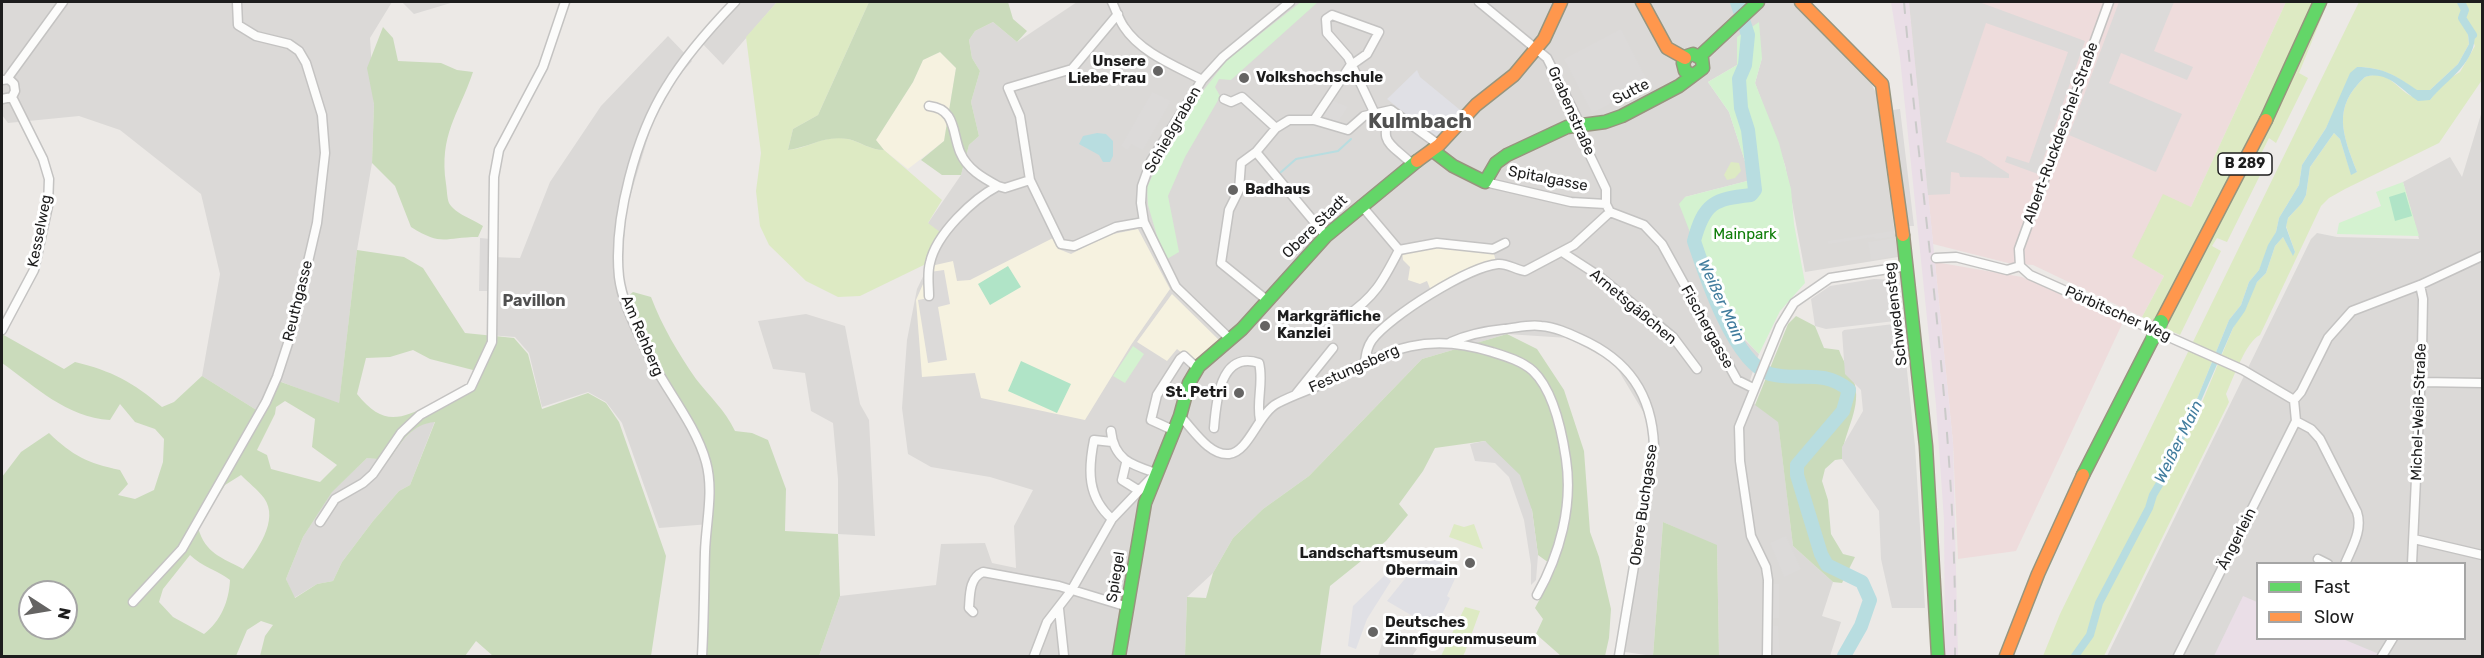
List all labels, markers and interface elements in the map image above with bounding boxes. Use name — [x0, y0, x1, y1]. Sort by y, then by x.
street label: Albert-Ruckdeschel-Straße — [2020, 40, 2102, 226]
place label: Unsere Liebe Frau — [1068, 53, 1146, 88]
marker: Unsere Liebe Frau — [1151, 64, 1165, 78]
street label: Grabenstraße — [1543, 64, 1599, 158]
place label: Volkshochschule — [1256, 69, 1383, 87]
marker: Volkshochschule — [1237, 71, 1251, 85]
street label: Sutte — [1610, 75, 1652, 109]
street label: Schießgraben — [1141, 84, 1205, 176]
district label: Kulmbach — [1368, 109, 1472, 135]
road number: B 289 — [2218, 153, 2272, 175]
street label: Spitalgasse — [1507, 162, 1589, 196]
place label: Badhaus — [1245, 181, 1310, 199]
marker: Badhaus — [1226, 183, 1240, 197]
street label: Obere Stadt — [1279, 192, 1351, 262]
street label: Kesselweg — [24, 193, 56, 269]
park label: Mainpark — [1713, 226, 1777, 244]
water label: Weißer Main — [1693, 256, 1749, 346]
street label: Reuthgasse — [279, 259, 317, 343]
street label: Schwedensteg — [1881, 261, 1911, 367]
street label: Arnetsgäßchen — [1586, 265, 1680, 349]
street label: Fischergasse — [1677, 282, 1737, 372]
street label: Pörbitscher Weg — [2062, 283, 2174, 345]
district label: Pavillon — [502, 291, 566, 311]
street label: Am Rehberg — [617, 293, 667, 379]
place label: Markgräfliche Kanzlei — [1277, 308, 1381, 343]
marker: Markgräfliche Kanzlei — [1258, 319, 1272, 333]
street label: Festungsberg — [1306, 341, 1402, 397]
street label: Michel-Weiß-Straße — [2408, 343, 2430, 481]
place label: St. Petri — [1166, 384, 1227, 402]
marker: St. Petri — [1232, 386, 1246, 400]
water label: Weißer Main — [2151, 398, 2207, 486]
street label: Obere Buchgasse — [1627, 443, 1661, 567]
street label: Ängerlein — [2214, 505, 2260, 573]
place label: Landschaftsmuseum Obermain — [1300, 545, 1458, 580]
street label: Spiegel — [1103, 550, 1129, 604]
marker: Landschaftsmuseum Obermain — [1463, 556, 1477, 570]
legend — [2256, 562, 2466, 640]
text: Fast — [2314, 576, 2350, 598]
north arrow — [18, 580, 78, 640]
text: N — [54, 606, 75, 621]
text: Slow — [2314, 606, 2354, 628]
place label: Deutsches Zinnfigurenmuseum — [1385, 614, 1537, 649]
marker: Deutsches Zinnfigurenmuseum — [1366, 625, 1380, 639]

